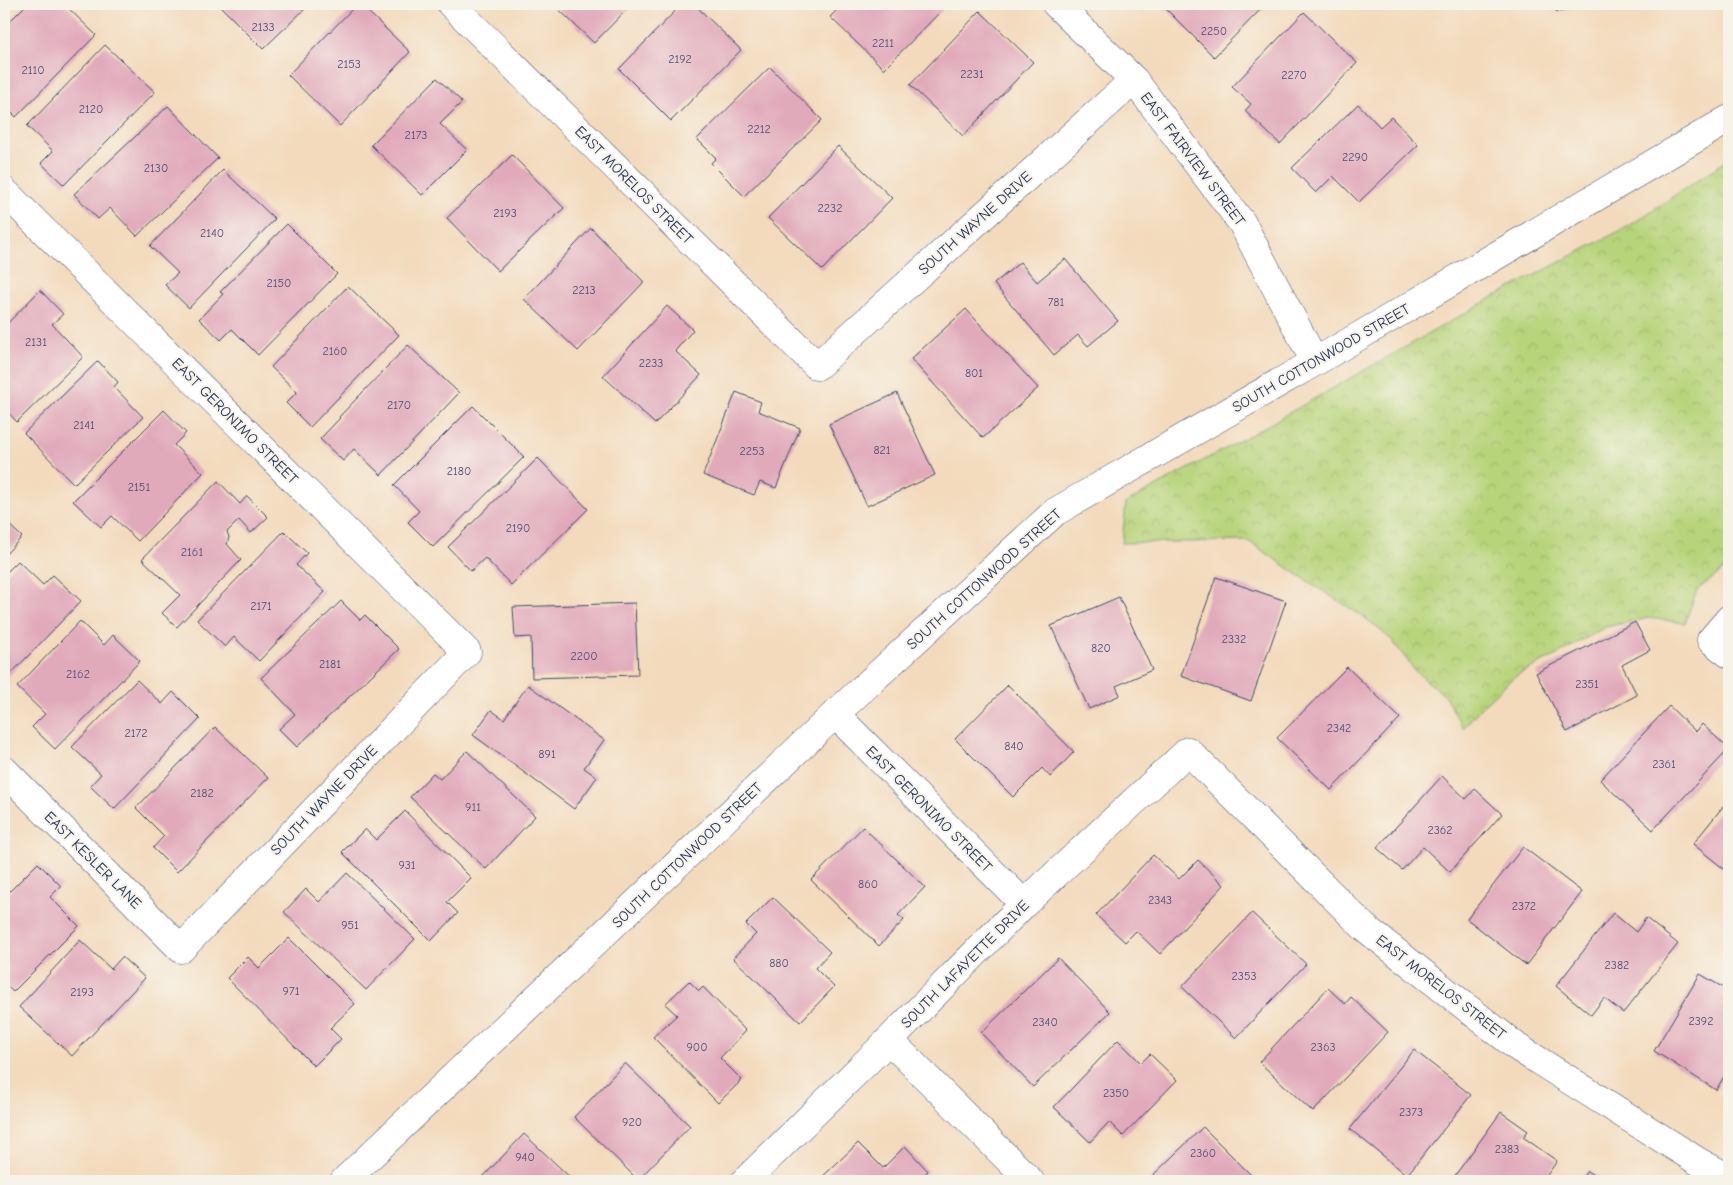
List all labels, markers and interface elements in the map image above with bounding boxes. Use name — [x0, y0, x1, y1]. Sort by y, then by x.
house number: 2133 — [251, 20, 275, 34]
house number: 2250 — [1201, 24, 1227, 38]
house number: 2211 — [872, 36, 894, 50]
house number: 2192 — [668, 52, 692, 66]
house number: 2153 — [337, 57, 361, 71]
house number: 2110 — [21, 63, 45, 77]
house number: 2231 — [960, 67, 984, 81]
house number: 2270 — [1281, 68, 1307, 82]
street label: EAST FAIRVIEW STREET — [1137, 89, 1249, 230]
house number: 2120 — [79, 102, 103, 116]
street label: EAST MORELOS STREET — [571, 122, 697, 248]
house number: 2212 — [747, 122, 771, 136]
house number: 2173 — [405, 128, 427, 142]
house number: 2290 — [1342, 150, 1368, 164]
house number: 2130 — [144, 161, 168, 175]
street label: SOUTH WAYNE DRIVE — [915, 167, 1035, 279]
house number: 2232 — [818, 201, 842, 215]
house number: 2193 — [493, 206, 517, 220]
house number: 2140 — [200, 226, 224, 240]
house number: 2150 — [267, 276, 291, 290]
house number: 2213 — [572, 283, 596, 297]
house number: 781 — [1048, 295, 1065, 309]
street label: SOUTH COTTONWOOD STREET — [1229, 300, 1413, 416]
house number: 2131 — [25, 335, 47, 349]
house number: 2160 — [323, 344, 347, 358]
street label: EAST GERONIMO STREET — [168, 354, 302, 488]
house number: 2233 — [639, 356, 663, 370]
house number: 801 — [965, 366, 983, 380]
house number: 2170 — [387, 398, 411, 412]
house number: 2141 — [73, 418, 95, 432]
house number: 821 — [873, 443, 891, 457]
house number: 2253 — [739, 444, 765, 458]
house number: 2180 — [447, 464, 471, 478]
house number: 2151 — [128, 480, 150, 494]
street label: SOUTH COTTONWOOD STREET — [903, 505, 1065, 653]
house number: 2190 — [506, 521, 530, 535]
house number: 2161 — [181, 545, 203, 559]
house number: 2171 — [250, 599, 272, 613]
house number: 2332 — [1222, 632, 1246, 646]
house number: 820 — [1091, 641, 1111, 655]
house number: 2200 — [570, 649, 598, 663]
house number: 2181 — [319, 657, 341, 671]
house number: 2162 — [66, 667, 90, 681]
house number: 2351 — [1575, 677, 1599, 691]
house number: 2342 — [1327, 721, 1351, 735]
house number: 2172 — [125, 726, 147, 740]
house number: 840 — [1004, 739, 1024, 753]
street label: SOUTH WAYNE DRIVE — [267, 741, 381, 859]
street label: EAST GERONIMO STREET — [862, 742, 996, 876]
house number: 891 — [538, 747, 556, 761]
house number: 2361 — [1652, 757, 1676, 771]
street label: SOUTH COTTONWOOD STREET — [608, 778, 766, 932]
house number: 2182 — [190, 786, 214, 800]
house number: 911 — [465, 800, 481, 814]
street label: EAST KESLER LANE — [41, 808, 145, 912]
house number: 2362 — [1427, 823, 1453, 837]
house number: 931 — [398, 858, 416, 872]
house number: 860 — [858, 877, 878, 891]
house number: 2343 — [1148, 893, 1172, 907]
street label: SOUTH LAFAYETTE DRIVE — [897, 896, 1033, 1032]
house number: 2372 — [1512, 899, 1536, 913]
house number: 951 — [341, 918, 359, 932]
street label: EAST MORELOS STREET — [1372, 931, 1510, 1043]
house number: 880 — [769, 956, 789, 970]
house number: 2382 — [1605, 958, 1629, 972]
house number: 2353 — [1232, 969, 1256, 983]
house number: 971 — [283, 984, 300, 998]
house number: 2193 — [70, 985, 94, 999]
house number: 2392 — [1689, 1014, 1714, 1028]
house number: 2340 — [1032, 1015, 1058, 1029]
house number: 900 — [687, 1040, 708, 1054]
house number: 2363 — [1311, 1040, 1335, 1054]
house number: 2350 — [1103, 1086, 1129, 1100]
house number: 2373 — [1399, 1105, 1423, 1119]
house number: 920 — [622, 1115, 642, 1129]
house number: 2383 — [1495, 1142, 1519, 1156]
house number: 2360 — [1190, 1146, 1216, 1160]
house number: 940 — [515, 1150, 535, 1164]

